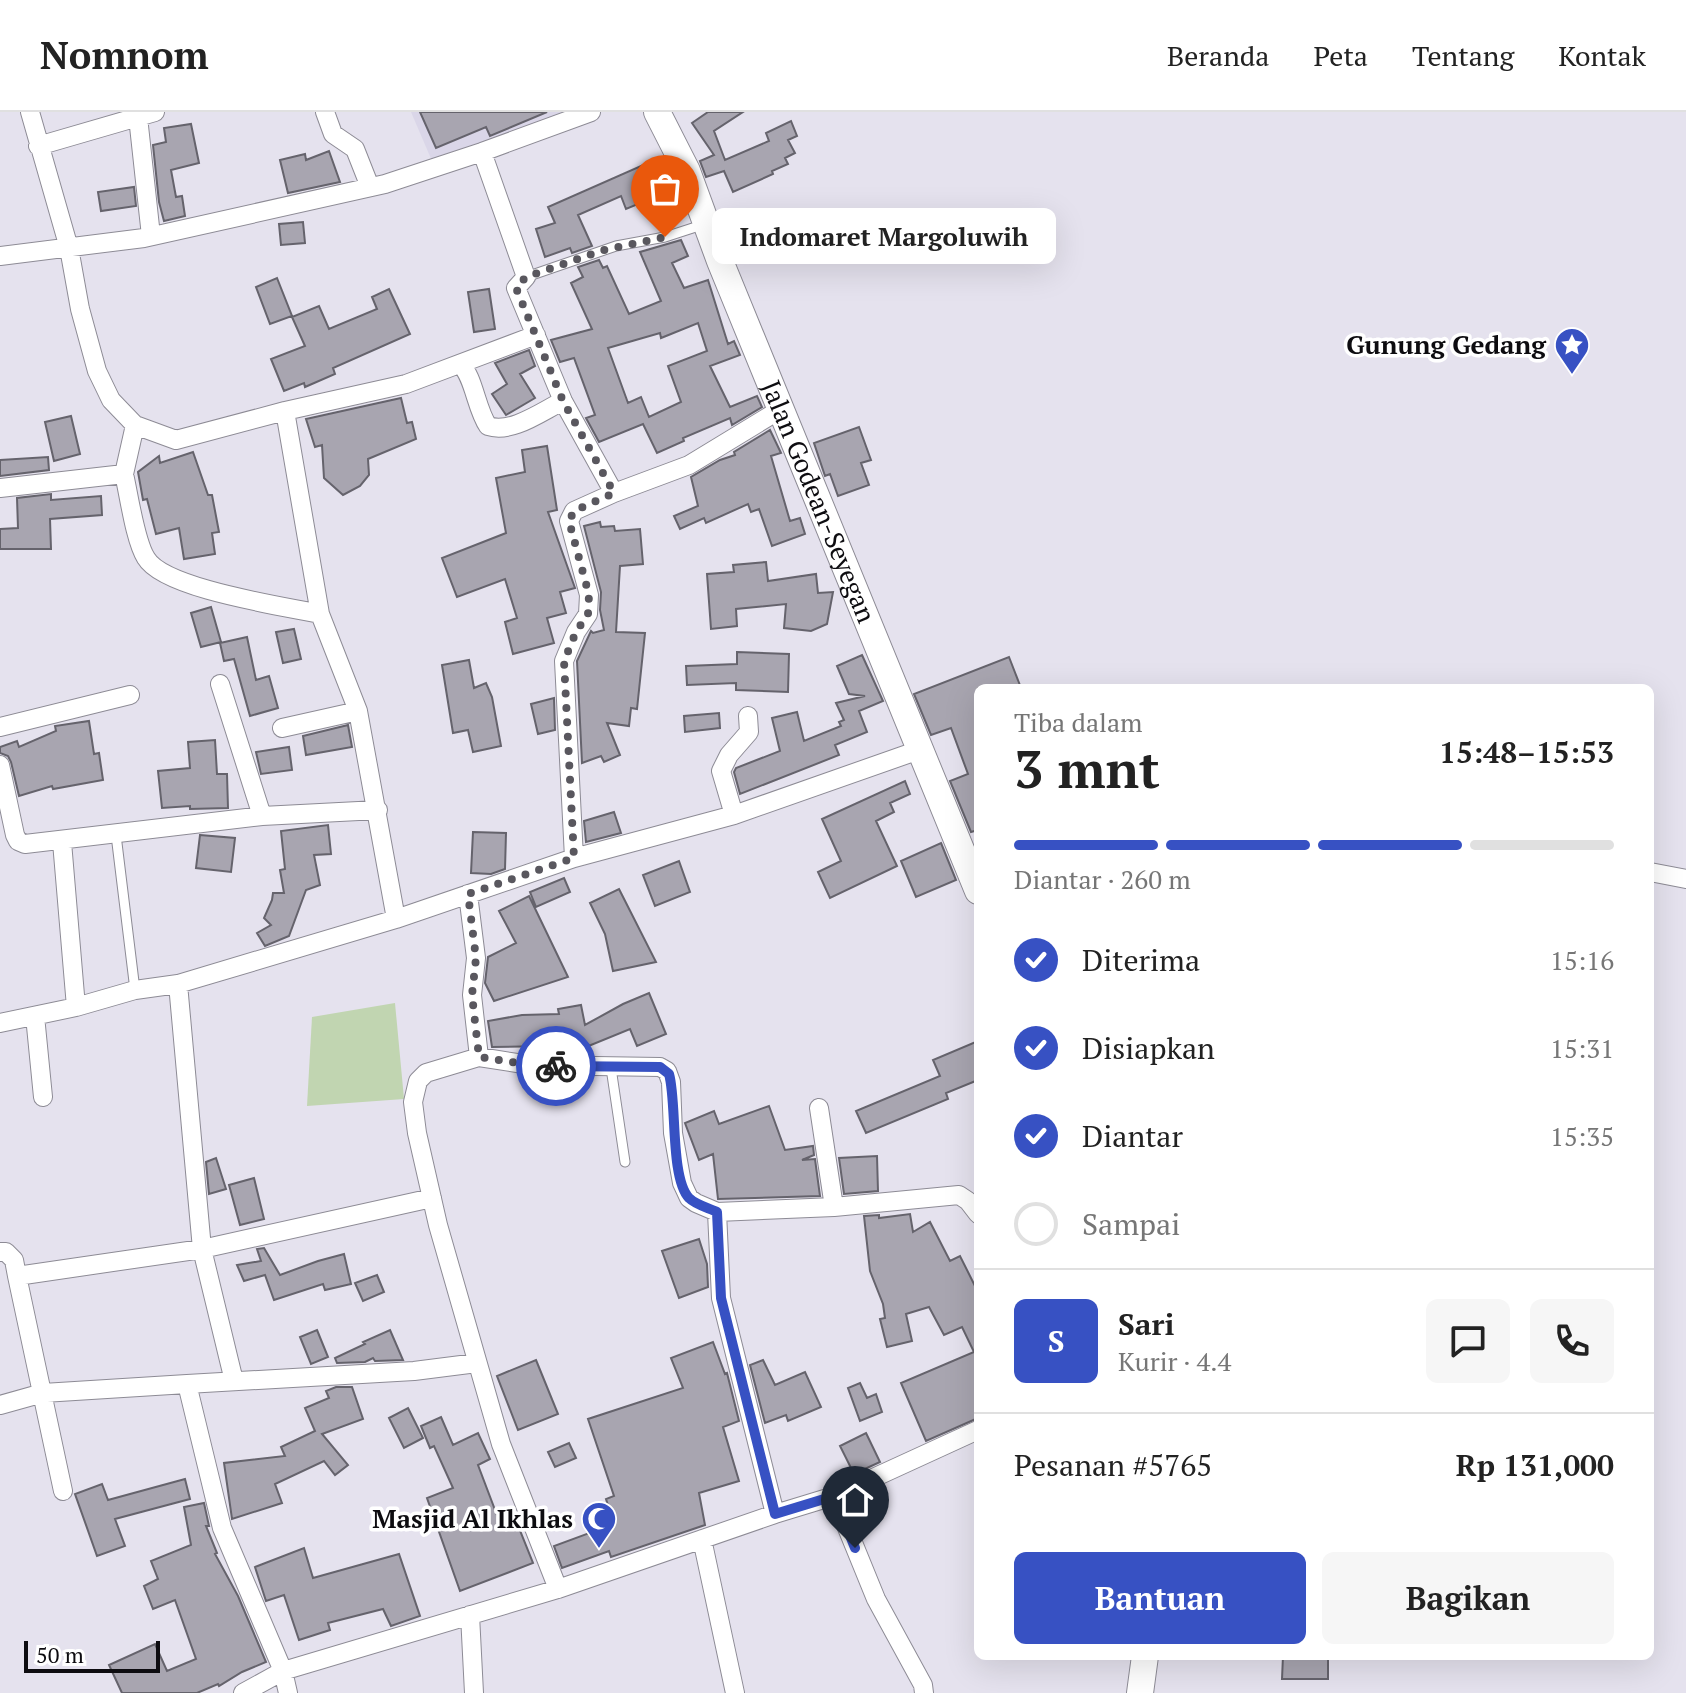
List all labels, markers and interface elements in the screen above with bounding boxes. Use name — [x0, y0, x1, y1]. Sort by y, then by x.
text: Nomnom — [40, 30, 209, 80]
text: Beranda — [1167, 37, 1270, 74]
text: Peta — [1314, 37, 1368, 74]
text: Tentang — [1412, 37, 1514, 74]
text: Kontak — [1558, 37, 1646, 74]
pin — [631, 155, 699, 237]
icon: bag — [643, 167, 687, 211]
callout: Indomaret Margoluwih — [713, 209, 1057, 265]
text: Indomaret Margoluwih — [740, 219, 1028, 253]
place icon: Gunung Gedang — [1553, 326, 1591, 376]
place label: Gunung Gedang — [1346, 327, 1547, 361]
street label: Jalan Godean-Seyegan — [755, 375, 884, 627]
text: Tiba dalam — [1014, 705, 1143, 739]
text: 15:48–15:53 — [1439, 732, 1614, 772]
text: 3 mnt — [1014, 734, 1160, 803]
text: Diantar · 260 m — [1014, 862, 1191, 896]
icon: check — [1014, 938, 1058, 982]
text: Diterima — [1082, 940, 1200, 980]
text: 15:16 — [1550, 943, 1614, 977]
courier — [516, 1026, 596, 1106]
icon: check — [1014, 1026, 1058, 1070]
text: Disiapkan — [1082, 1028, 1215, 1068]
text: 15:31 — [1550, 1031, 1614, 1065]
icon: bike — [534, 1044, 578, 1088]
icon: check — [1014, 1114, 1058, 1158]
text: Diantar — [1082, 1116, 1183, 1156]
text: 15:35 — [1550, 1119, 1614, 1153]
text: Sampai — [1082, 1204, 1180, 1244]
button: chat — [1426, 1299, 1510, 1383]
button: phone — [1530, 1299, 1614, 1383]
text: Sari — [1118, 1304, 1174, 1344]
text: S — [1048, 1321, 1064, 1361]
text: Kurir · 4.4 — [1118, 1344, 1231, 1378]
text: Pesanan #5765 — [1014, 1445, 1212, 1485]
text: Rp 131,000 — [1456, 1445, 1614, 1485]
pin — [821, 1466, 889, 1548]
icon: home — [833, 1478, 877, 1522]
mosque icon: Masjid Al Ikhlas — [580, 1500, 618, 1550]
place label: Masjid Al Ikhlas — [372, 1501, 573, 1535]
button: Bantuan — [1014, 1552, 1306, 1644]
button: Bagikan — [1322, 1552, 1614, 1644]
scale bar — [24, 1637, 160, 1673]
text: 50 m — [36, 1640, 84, 1669]

